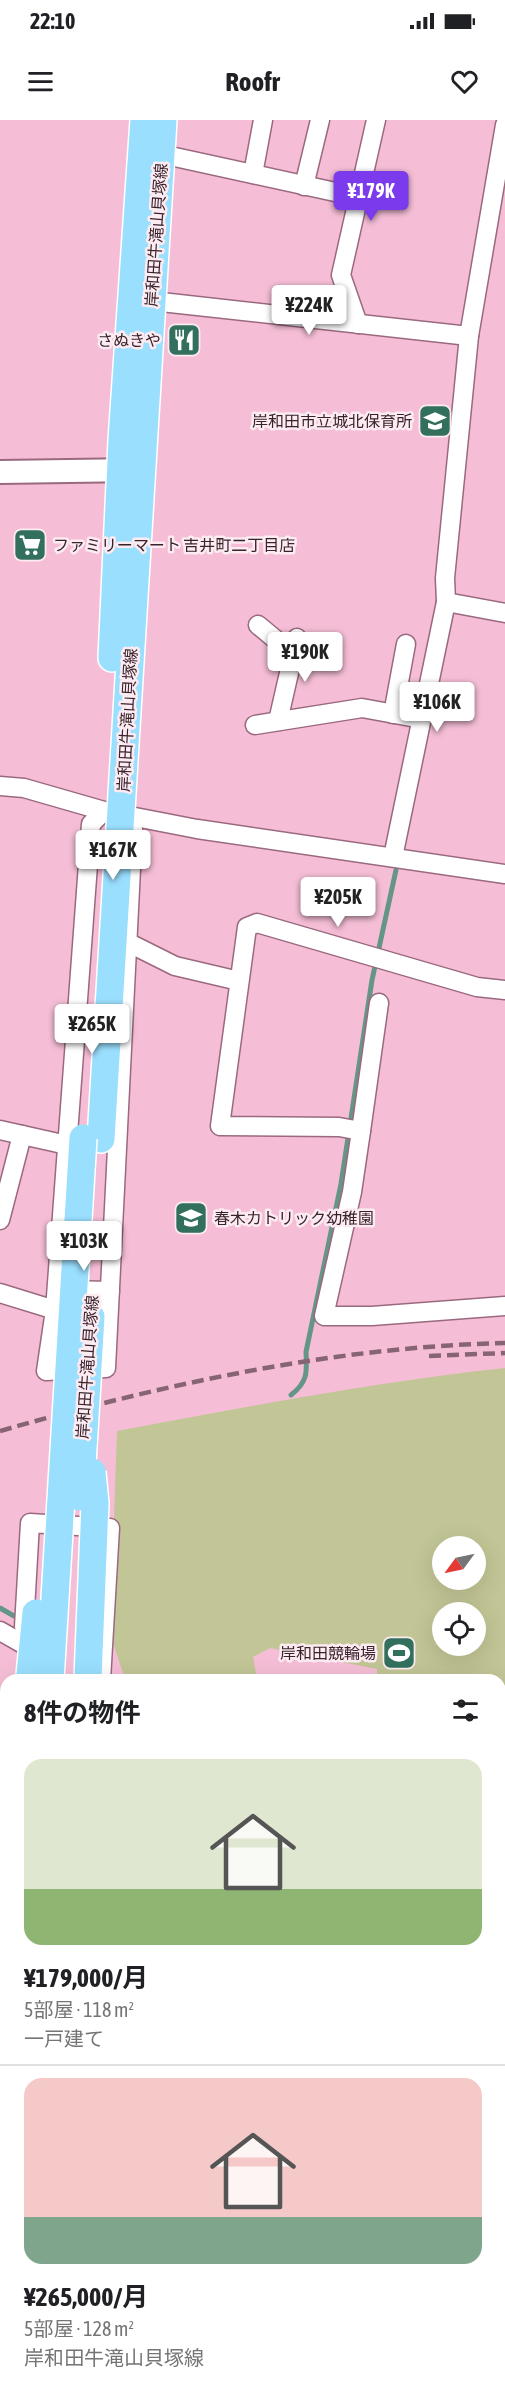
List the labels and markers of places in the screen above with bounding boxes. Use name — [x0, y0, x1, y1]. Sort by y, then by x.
pin: ¥179K — [329, 171, 413, 222]
pin: ¥224K — [267, 285, 351, 336]
restaurant icon: さぬきや — [166, 322, 202, 358]
place label: さぬきや — [97, 331, 161, 349]
school or university icon: 岸和田市立城北保育所 — [417, 403, 453, 439]
place label: 岸和田市立城北保育所 — [252, 412, 412, 430]
supermarket icon: ファミリーマート 吉井町二丁目店 — [12, 527, 48, 563]
place label: ファミリーマート 吉井町二丁目店 — [53, 536, 295, 554]
pin: ¥190K — [263, 632, 347, 683]
pin: ¥106K — [395, 682, 479, 733]
pin: ¥167K — [71, 830, 155, 881]
pin: ¥205K — [296, 877, 380, 928]
pin: ¥265K — [50, 1004, 134, 1055]
school or university icon: 春木カトリック幼稚園 — [173, 1200, 209, 1236]
place label: 春木カトリック幼稚園 — [214, 1209, 374, 1227]
pin: ¥103K — [42, 1221, 126, 1272]
sports icon: 岸和田競輪場 — [381, 1635, 417, 1671]
place label: 岸和田競輪場 — [280, 1644, 376, 1662]

